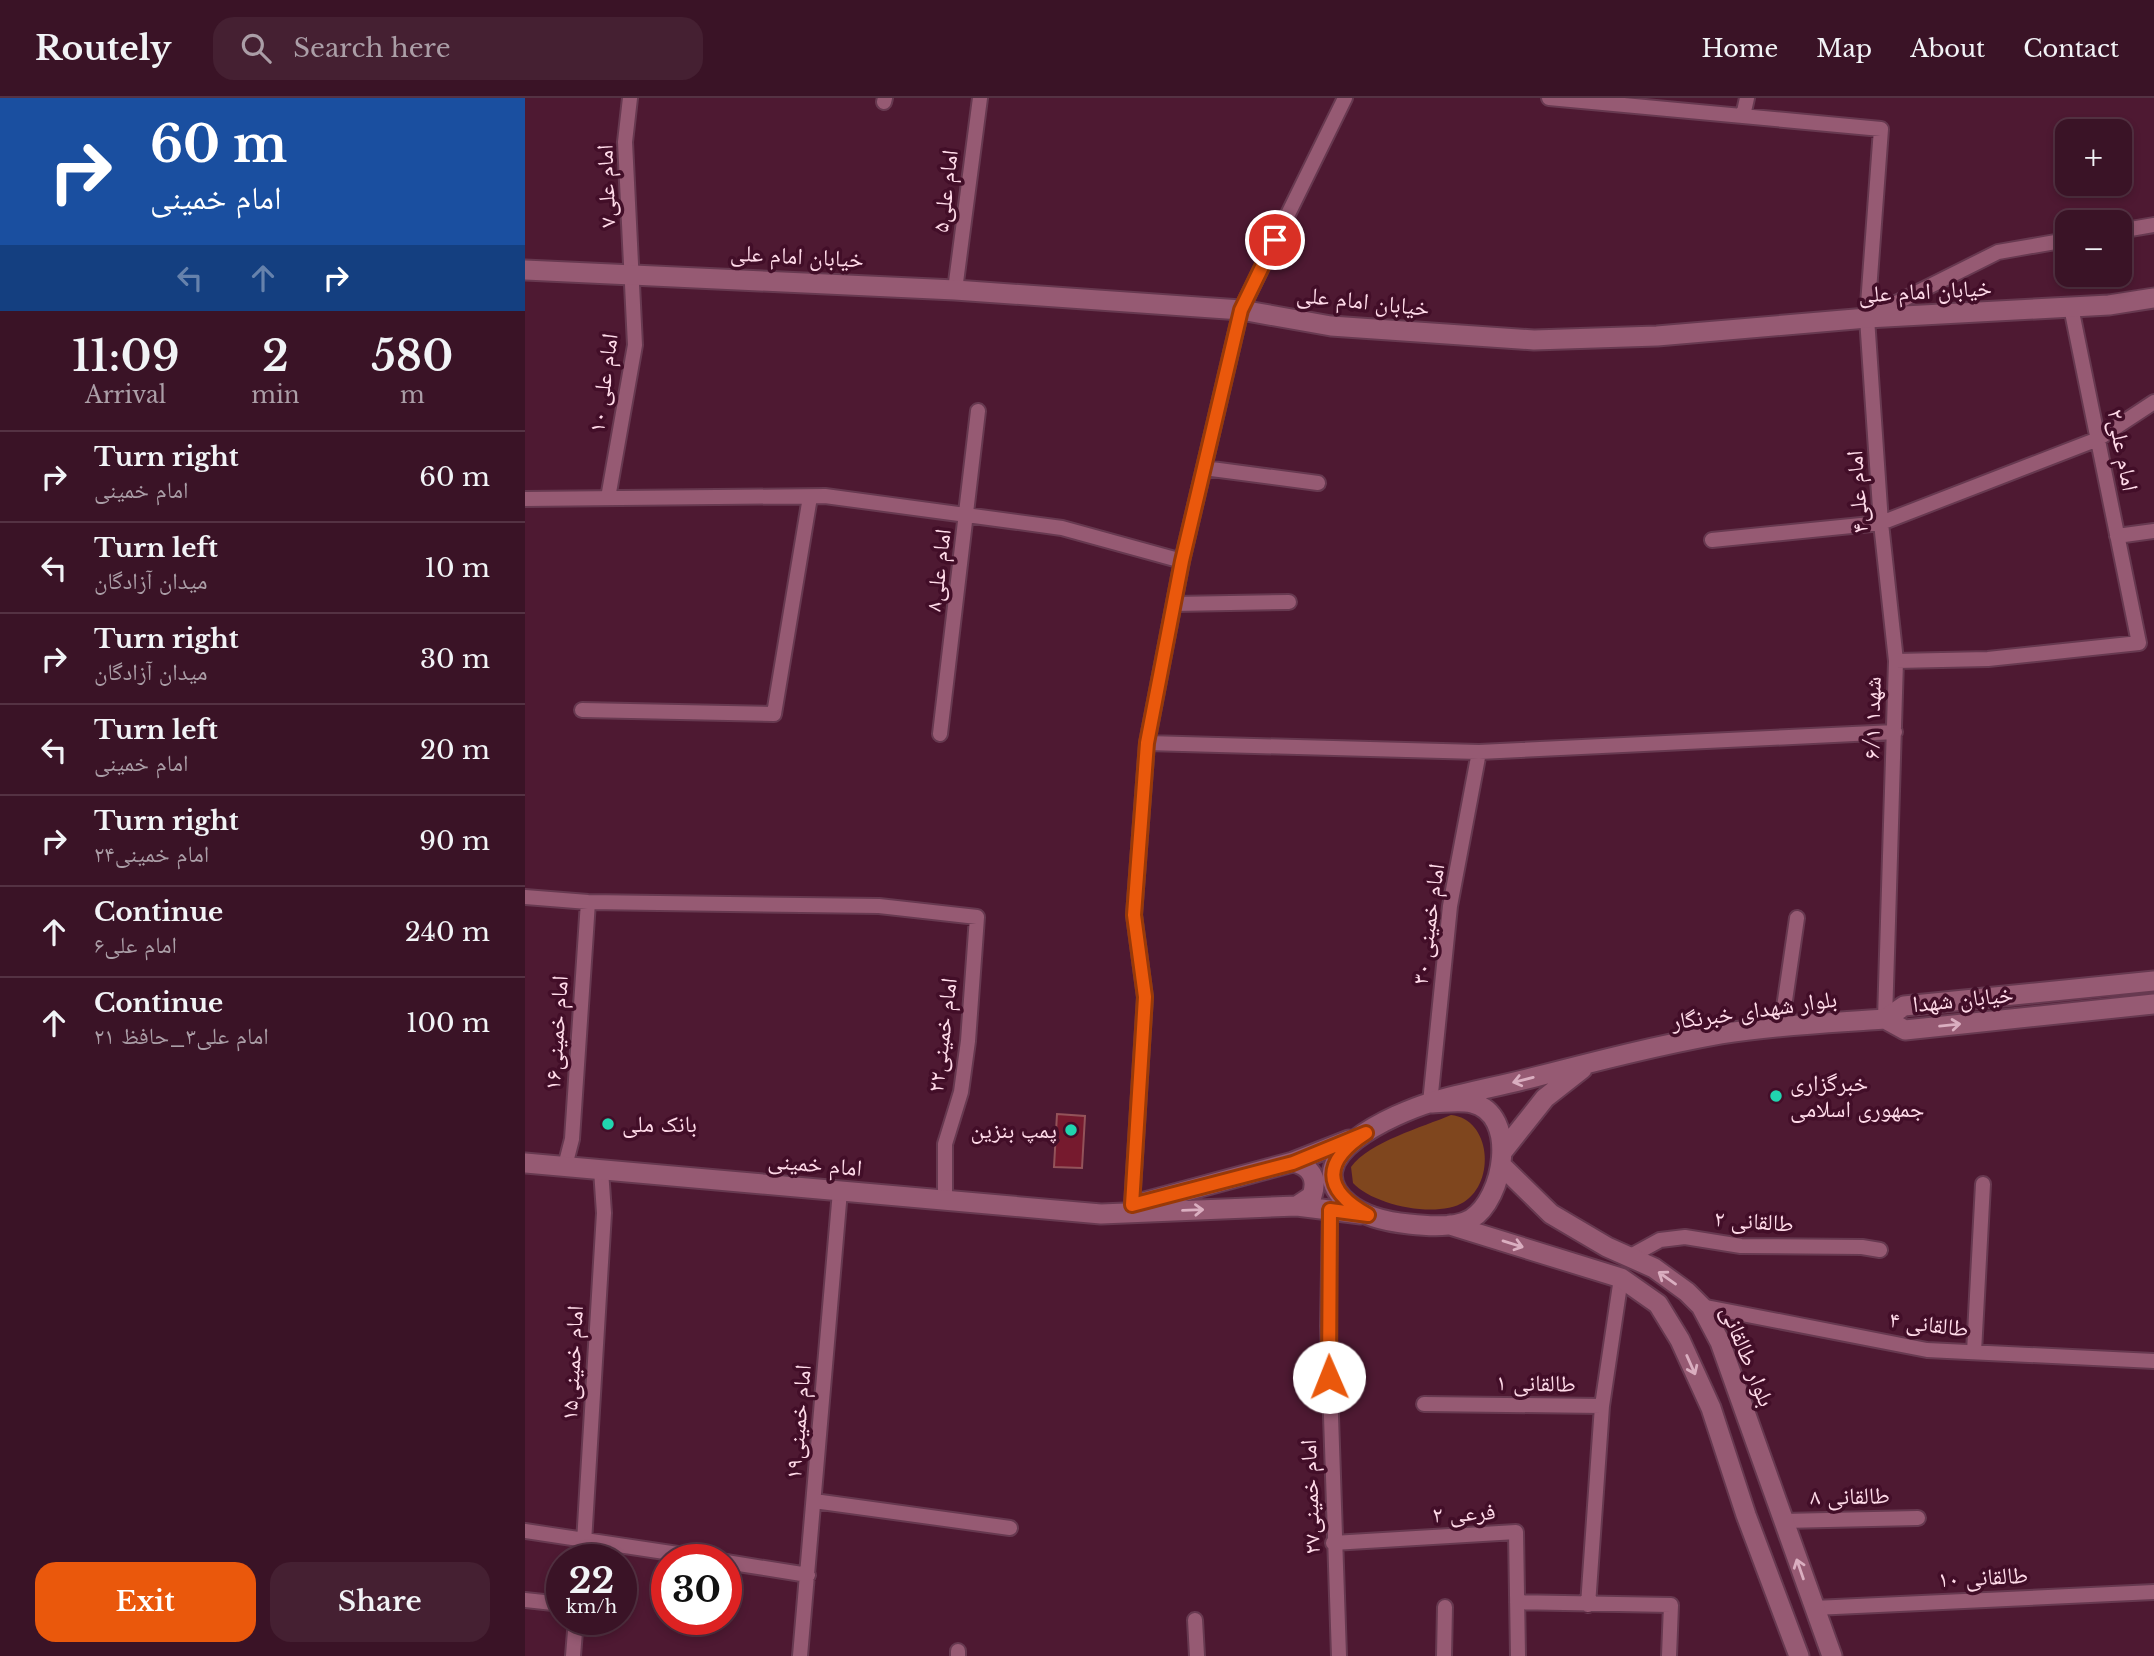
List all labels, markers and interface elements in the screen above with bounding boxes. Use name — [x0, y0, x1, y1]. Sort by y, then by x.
search box — [213, 17, 703, 80]
text: Routely — [35, 28, 171, 69]
icon: search — [237, 29, 275, 67]
text: Search here — [293, 32, 451, 64]
text: Home — [1702, 34, 1778, 63]
text: Map — [1816, 34, 1872, 63]
text: About — [1910, 34, 1985, 63]
text: Contact — [2023, 34, 2119, 63]
text: 60 m — [150, 114, 287, 175]
map controls — [2055, 119, 2132, 287]
button: + — [2055, 119, 2132, 196]
icon: right — [35, 126, 126, 217]
street label: امام علی۷ — [591, 144, 623, 228]
street label: امام علی۵ — [926, 148, 966, 234]
text: امام خمینی — [150, 178, 282, 218]
pin — [1245, 210, 1305, 270]
button: − — [2055, 210, 2132, 287]
icon: arrive — [1256, 221, 1294, 259]
street label: خیابان امام علی — [729, 239, 864, 275]
icon: left — [171, 259, 209, 297]
icon: ahead — [244, 259, 282, 297]
icon: right — [317, 259, 355, 297]
street label: خیابان امام علی — [1858, 274, 1993, 310]
street label: خیابان امام علی — [1295, 280, 1431, 324]
text: 11:09 — [72, 330, 180, 382]
text: 2 — [262, 330, 289, 382]
text: 580 — [371, 330, 453, 382]
street label: امام علی ۱۰ — [582, 332, 626, 435]
text: Arrival — [85, 381, 166, 409]
text: min — [251, 381, 300, 409]
text: m — [400, 381, 425, 409]
street label: امام علی۲ — [2099, 407, 2145, 494]
text: Turn right — [94, 441, 239, 473]
street label: امام علی۴ — [1840, 449, 1876, 534]
icon: right — [35, 458, 73, 496]
text: 60 m — [419, 461, 490, 493]
text: امام خمینی — [94, 476, 189, 504]
street label: امام علی۸ — [919, 527, 959, 613]
text: Turn left — [94, 532, 218, 564]
icon: left — [35, 549, 73, 587]
text: 10 m — [424, 552, 490, 584]
text: میدان آزادگان — [94, 567, 207, 595]
text: Turn right — [94, 623, 239, 655]
icon: right — [35, 640, 73, 678]
text: 30 m — [420, 643, 490, 675]
text: میدان آزادگان — [94, 658, 207, 686]
street label: شهد۱ ۶/۱ — [1857, 676, 1887, 760]
text: Turn left — [94, 714, 218, 746]
icon: left — [35, 731, 73, 769]
text: 20 m — [420, 734, 490, 766]
text: امام خمینی — [94, 749, 189, 777]
text: Turn right — [94, 805, 239, 837]
icon: right — [35, 822, 73, 860]
text: 90 m — [419, 825, 490, 857]
text: امام خمینی۲۴ — [94, 840, 209, 868]
street label: امام خمینی ۳۰ — [1406, 862, 1452, 987]
text: Continue — [94, 896, 223, 928]
icon: ahead — [35, 913, 73, 951]
text: 240 m — [405, 916, 490, 948]
text: امام علی۶ — [94, 931, 177, 959]
street label: امام خمینی۱۶ — [538, 975, 576, 1092]
street label: امام خمینی۲۲ — [921, 976, 965, 1094]
street label: خیابان شهدا — [1911, 980, 2015, 1018]
street label: بلوار شهدای خبرنگار — [1668, 985, 1839, 1036]
text: Continue — [94, 987, 223, 1019]
icon: ahead — [35, 1004, 73, 1042]
text: 100 m — [406, 1007, 490, 1039]
one-way arrow — [1938, 1019, 1961, 1032]
text: امام علی۳_حافظ ۲۱ — [94, 1022, 269, 1050]
place label: خبرگزاری جمهوری اسلامی — [1790, 1069, 1924, 1123]
one-way arrow — [1512, 1074, 1535, 1087]
marker: خبرگزاری جمهوری اسلامی — [1768, 1088, 1784, 1104]
place label: بانک ملی — [622, 1110, 697, 1138]
marker: بانک ملی — [600, 1116, 616, 1132]
place label: پمپ بنزین — [971, 1116, 1057, 1144]
marker: پمپ بنزین — [1063, 1122, 1079, 1138]
street label: امام خمینی — [767, 1146, 863, 1184]
one-way arrow — [1181, 1204, 1204, 1217]
street label: طالقانی ۲ — [1713, 1204, 1795, 1238]
one-way arrow — [1501, 1239, 1523, 1252]
one-way arrow — [1658, 1271, 1677, 1285]
street label: بلوار طالقانی — [1715, 1301, 1781, 1411]
street label: امام خمینی۱۵ — [555, 1305, 591, 1421]
street label: طالقانی ۴ — [1888, 1305, 1970, 1343]
position arrow — [1292, 1340, 1366, 1414]
one-way arrow — [1685, 1353, 1698, 1375]
street label: امام خمینی۱۹ — [779, 1363, 819, 1481]
street label: طالقانی ۱ — [1496, 1368, 1576, 1398]
street label: امام خمینی۲۷ — [1294, 1439, 1328, 1555]
street label: طالقانی ۸ — [1810, 1481, 1890, 1511]
street label: فرعی ۲ — [1432, 1497, 1496, 1529]
speed limit sign: 30 — [651, 1544, 742, 1635]
one-way arrow — [1793, 1558, 1805, 1580]
text: 22 — [569, 1559, 614, 1602]
street label: طالقانی ۱۰ — [1937, 1561, 2029, 1593]
button: Exit — [35, 1562, 256, 1642]
button: Share — [270, 1562, 490, 1642]
text: km/h — [566, 1596, 617, 1618]

